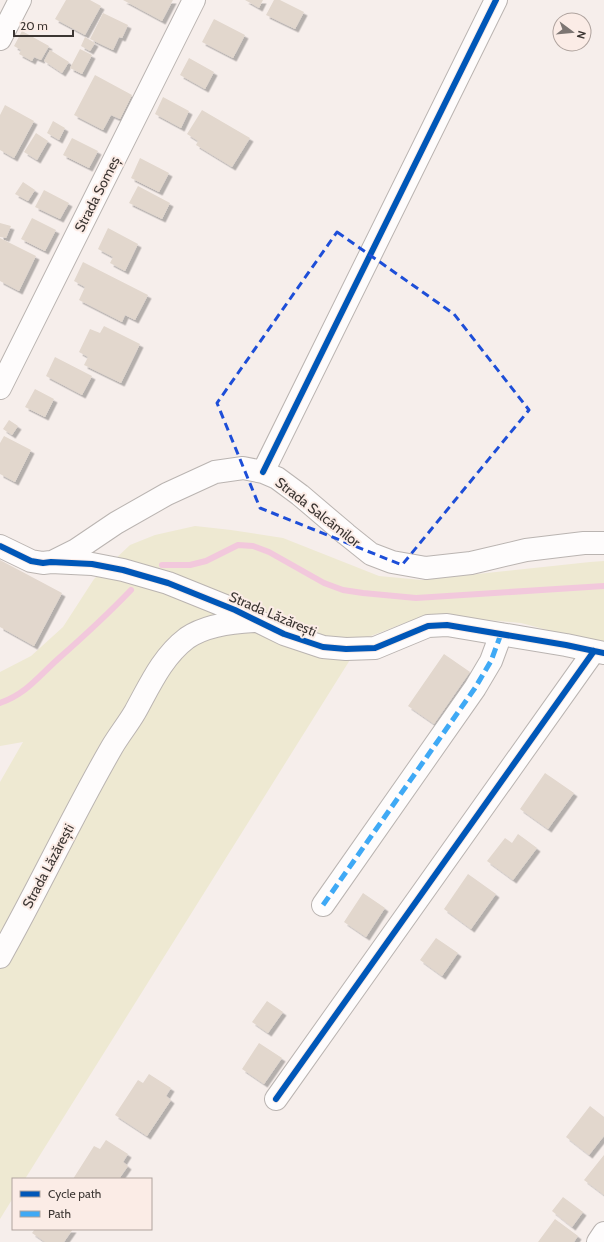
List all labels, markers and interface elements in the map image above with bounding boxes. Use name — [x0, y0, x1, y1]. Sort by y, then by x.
scale bar — [14, 12, 73, 38]
north arrow — [552, 12, 592, 52]
text: 20 m — [20, 18, 48, 33]
text: N — [574, 29, 589, 40]
street label: Strada Someș — [70, 153, 124, 235]
street label: Strada Salcâmilor — [272, 473, 365, 551]
street label: Strada Lăzărești — [227, 587, 319, 641]
street label: Strada Lăzărești — [18, 821, 78, 911]
legend — [12, 1178, 152, 1230]
text: Cycle path — [48, 1186, 101, 1201]
text: Path — [48, 1206, 71, 1221]

